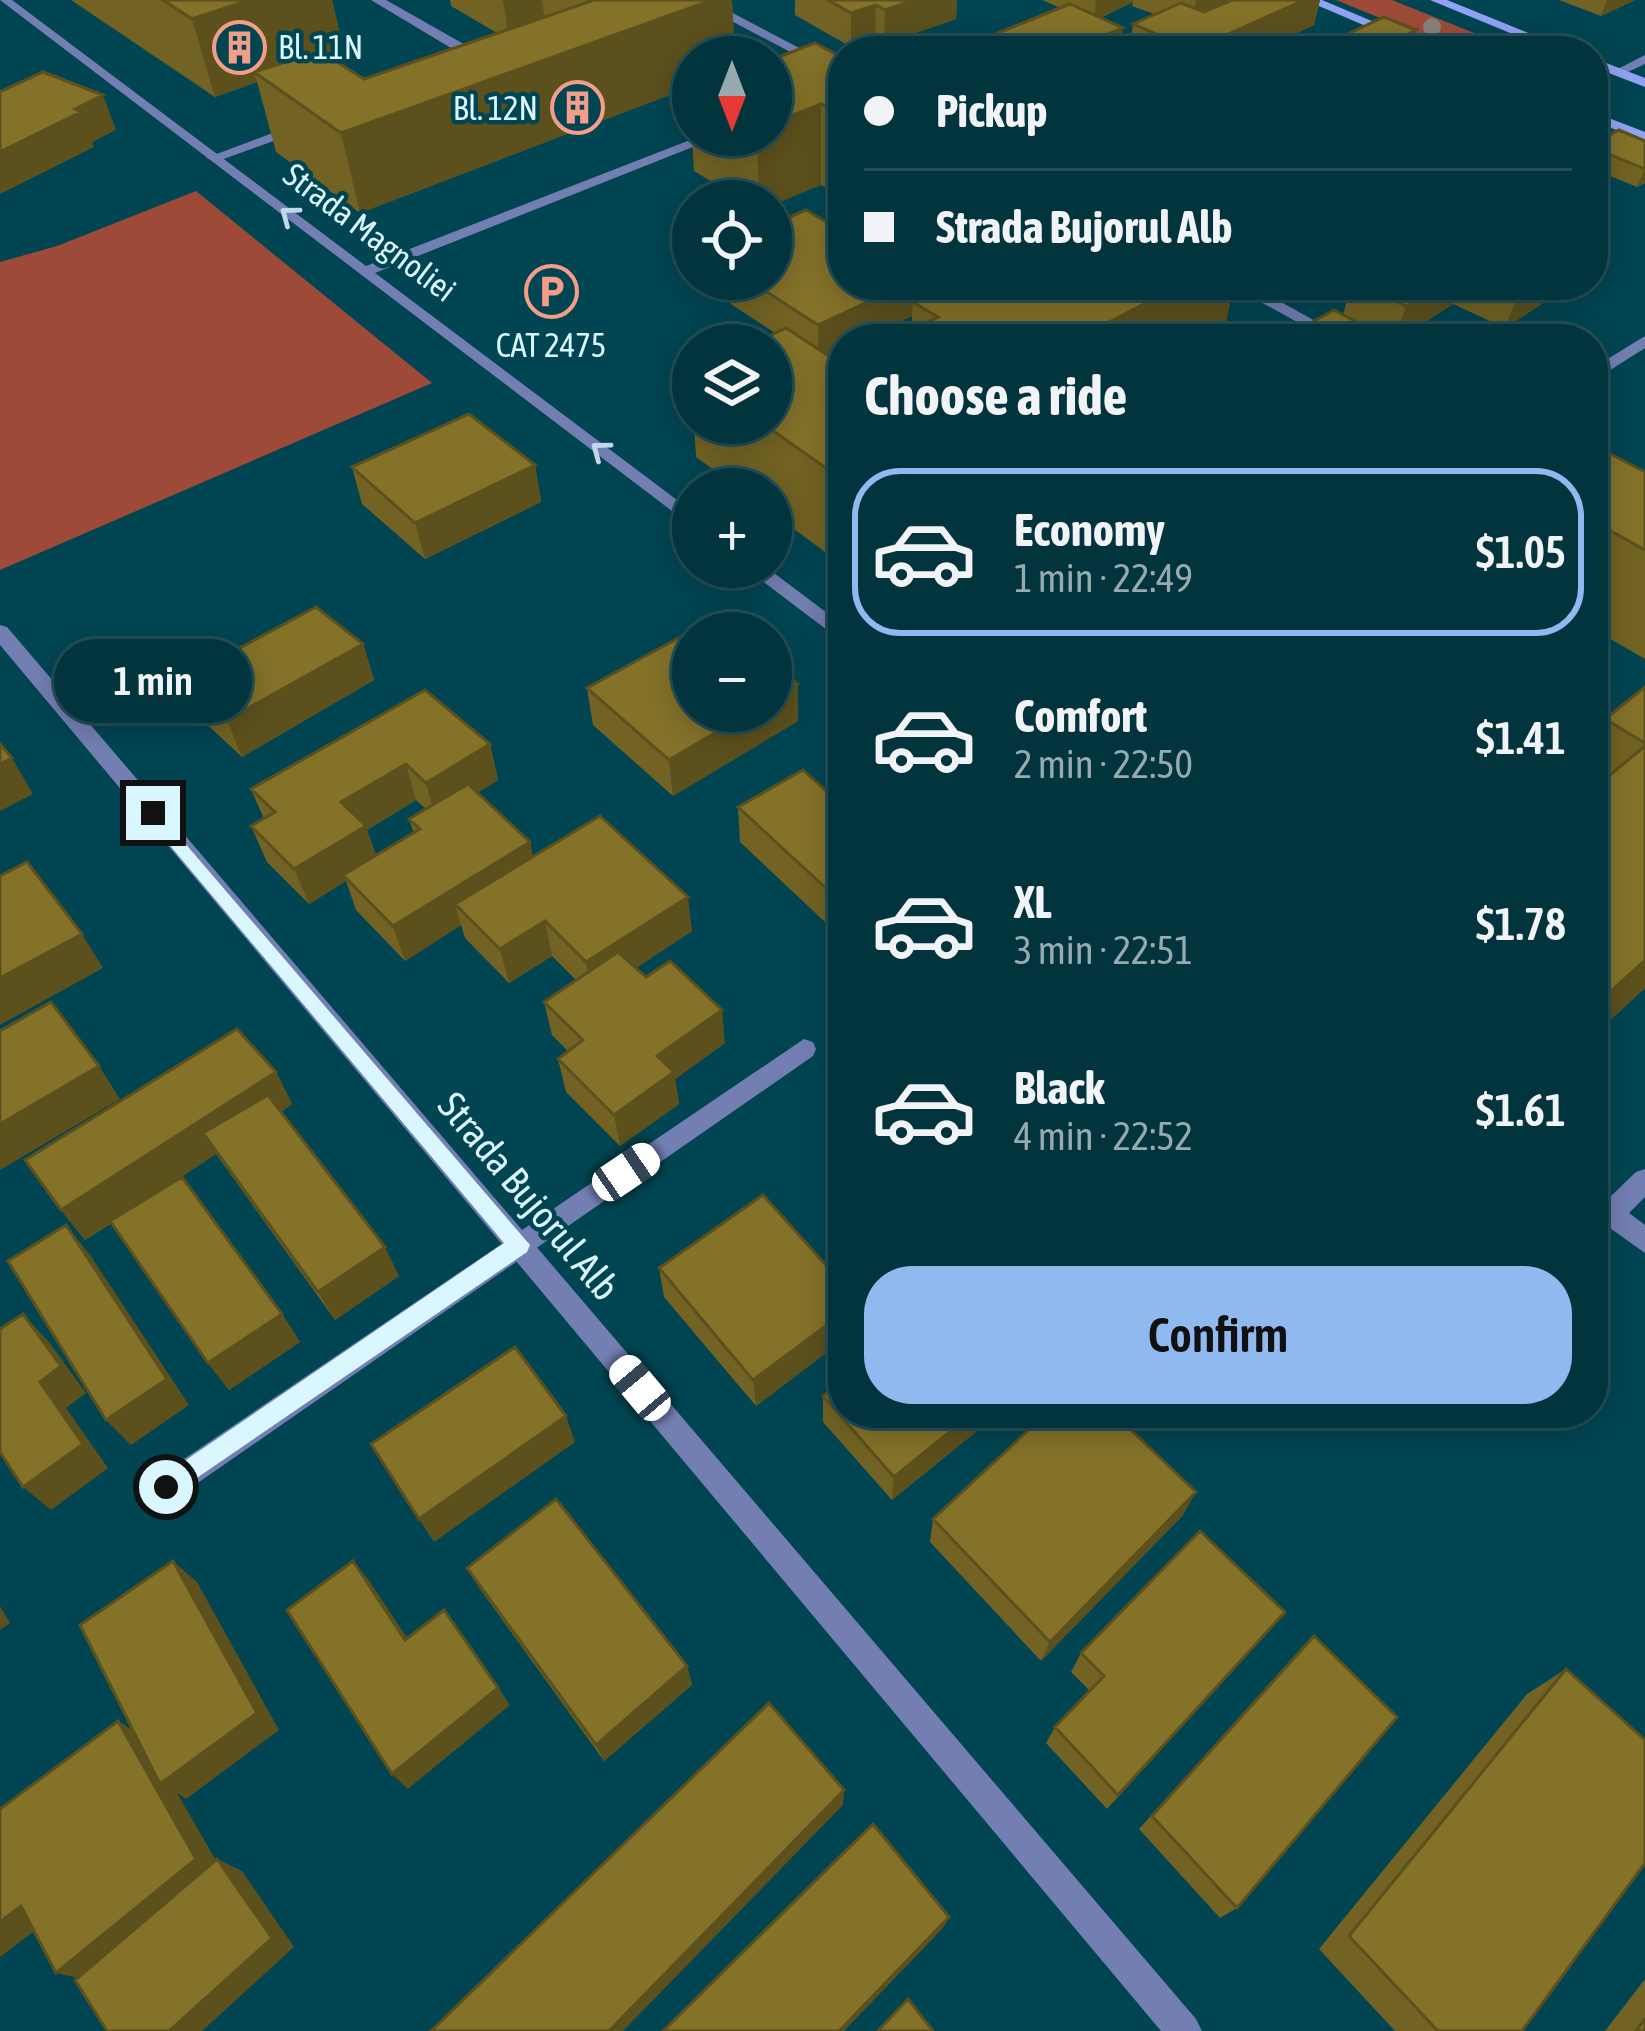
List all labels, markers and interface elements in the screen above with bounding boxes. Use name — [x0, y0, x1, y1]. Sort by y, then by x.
building icon: Bl. 11N — [211, 19, 267, 75]
place label: Bl. 11N — [278, 28, 363, 66]
north arrow — [672, 36, 792, 156]
map controls — [672, 36, 792, 732]
building icon: Bl. 12N — [549, 80, 605, 136]
text: Pickup — [936, 85, 1047, 137]
place label: Bl. 12N — [453, 89, 538, 127]
street label: Strada Magnoliei — [277, 155, 463, 309]
button: locate — [672, 180, 792, 300]
text: Strada Bujorul Alb — [936, 201, 1233, 253]
one-way arrow — [280, 208, 302, 230]
parking icon: CAT 2475 — [523, 263, 579, 319]
button: layers — [672, 324, 792, 444]
place label: CAT 2475 — [496, 326, 606, 364]
text: Choose a ride — [864, 365, 1127, 426]
one-way arrow — [591, 443, 613, 465]
button: + — [672, 468, 792, 588]
icon: car — [870, 498, 978, 606]
text: Economy — [1014, 504, 1165, 556]
text: $1.05 — [1476, 526, 1566, 578]
text: 1 min · 22:49 — [1014, 556, 1193, 600]
button: − — [672, 612, 792, 732]
callout: 1 min — [54, 639, 252, 723]
text: 1 min — [113, 659, 193, 703]
icon: car — [870, 684, 978, 792]
text: Comfort — [1014, 690, 1147, 742]
text: $1.41 — [1476, 712, 1566, 764]
text: 2 min · 22:50 — [1014, 742, 1193, 786]
route end — [126, 786, 180, 840]
icon: car — [870, 870, 978, 978]
text: XL — [1014, 876, 1052, 928]
text: $1.78 — [1476, 898, 1566, 950]
text: 3 min · 22:51 — [1014, 928, 1193, 972]
icon: car — [870, 1056, 978, 1164]
text: Black — [1014, 1062, 1105, 1114]
street label: Strada Bujorul Alb — [430, 1083, 628, 1309]
text: $1.61 — [1476, 1084, 1566, 1136]
text: 4 min · 22:52 — [1014, 1114, 1193, 1158]
car — [586, 1137, 666, 1207]
button: Confirm — [864, 1266, 1572, 1404]
car — [603, 1349, 677, 1427]
route start — [139, 1460, 193, 1514]

